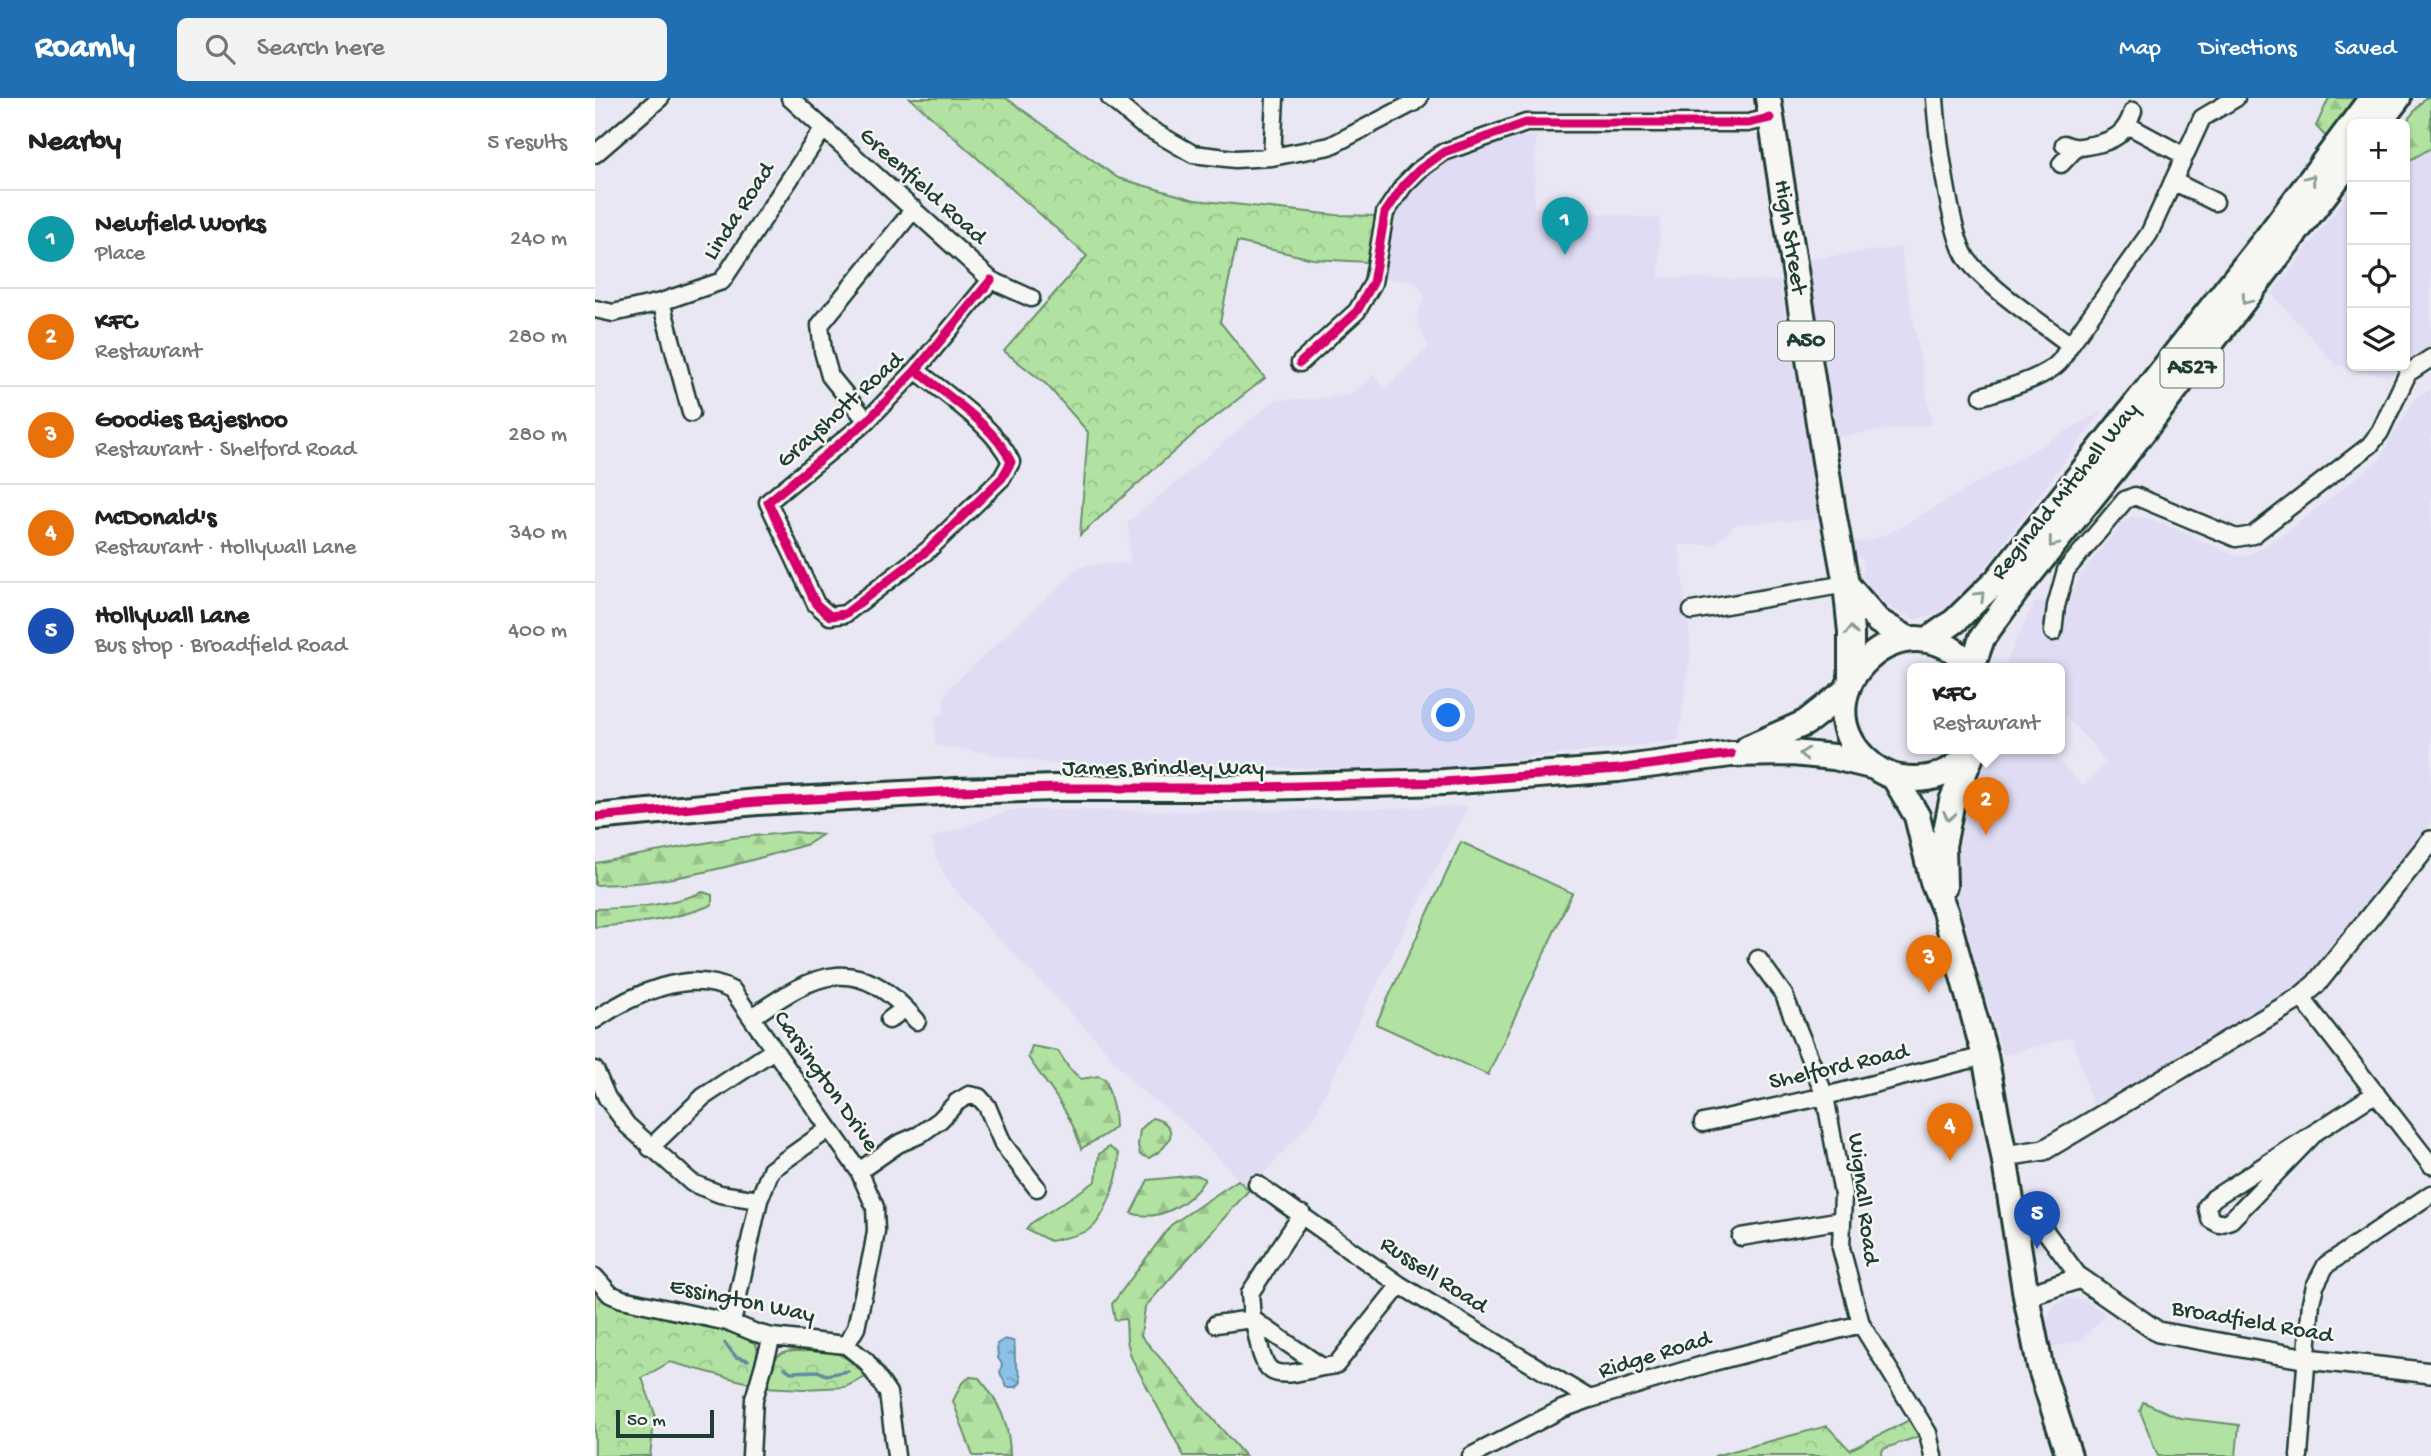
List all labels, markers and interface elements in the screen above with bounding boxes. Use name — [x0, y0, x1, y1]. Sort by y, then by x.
search box — [177, 18, 667, 81]
text: Roamly — [35, 30, 135, 68]
icon: search — [201, 30, 239, 68]
text: Search here — [257, 34, 385, 65]
text: Map — [2119, 35, 2161, 64]
text: Directions — [2199, 35, 2297, 64]
text: Saved — [2335, 35, 2396, 64]
map controls — [2347, 119, 2410, 371]
button: + — [2347, 119, 2410, 182]
street label: Greenfield Road — [852, 122, 993, 253]
text: Nearby — [28, 126, 121, 161]
text: 5 results — [487, 130, 567, 157]
street label: Linda Road — [698, 156, 783, 266]
one-way arrow — [2302, 174, 2315, 187]
street label: High Street — [1766, 178, 1813, 298]
button: − — [2347, 182, 2410, 245]
pin: 1 — [1542, 197, 1588, 255]
text: Newfield Works — [95, 210, 266, 241]
text: 1 — [46, 226, 56, 253]
text: 240 m — [510, 226, 567, 253]
text: Place — [95, 241, 145, 268]
button: locate — [2347, 245, 2410, 308]
one-way arrow — [2241, 292, 2254, 304]
text: KFC — [95, 308, 137, 339]
button: layers — [2347, 308, 2410, 371]
road number: A50 — [1778, 322, 1834, 360]
text: 2 — [45, 324, 57, 351]
text: 280 m — [508, 324, 567, 351]
text: Restaurant — [95, 339, 202, 366]
street label: Grayshott Road — [772, 345, 912, 476]
road number: A527 — [2161, 348, 2223, 388]
street label: Reginald Mitchell Way — [1985, 397, 2147, 587]
text: Goodies Bajeshoo — [95, 406, 288, 437]
text: 3 — [45, 422, 57, 449]
text: 280 m — [508, 422, 567, 449]
text: Restaurant · Shelford Road — [95, 437, 356, 464]
text: McDonald's — [95, 504, 216, 535]
text: 4 — [46, 520, 56, 547]
text: 340 m — [509, 520, 567, 547]
text: Restaurant · Hollywall Lane — [95, 535, 356, 562]
one-way arrow — [2049, 536, 2062, 548]
one-way arrow — [1972, 592, 1985, 605]
text: Hollywall Lane — [95, 602, 250, 633]
text: 5 — [45, 618, 57, 645]
text: 400 m — [508, 618, 567, 645]
one-way arrow — [1843, 625, 1858, 636]
text: Bus stop · Broadfield Road — [95, 633, 347, 660]
popup — [1907, 663, 2065, 754]
text: KFC — [1933, 680, 1974, 711]
your location — [1431, 698, 1465, 732]
text: Restaurant — [1933, 711, 2039, 738]
one-way arrow — [1798, 747, 1809, 762]
street label: James Brindley Way — [1062, 755, 1264, 784]
pin: 2 — [1963, 777, 2009, 835]
one-way arrow — [1943, 809, 1958, 821]
pin: 3 — [1906, 935, 1952, 993]
street label: Carsington Drive — [766, 1006, 885, 1159]
street label: Shelford Road — [1766, 1037, 1913, 1098]
pin: 4 — [1927, 1103, 1973, 1161]
street label: Wignall Road — [1840, 1131, 1885, 1269]
pin: 5 — [2014, 1191, 2060, 1249]
street label: Russell Road — [1374, 1230, 1494, 1323]
street label: Essington Way — [667, 1272, 817, 1332]
street label: Broadfield Road — [2168, 1294, 2337, 1352]
street label: Ridge Road — [1595, 1325, 1717, 1387]
scale bar — [616, 1407, 714, 1439]
text: 50 m — [627, 1410, 666, 1433]

